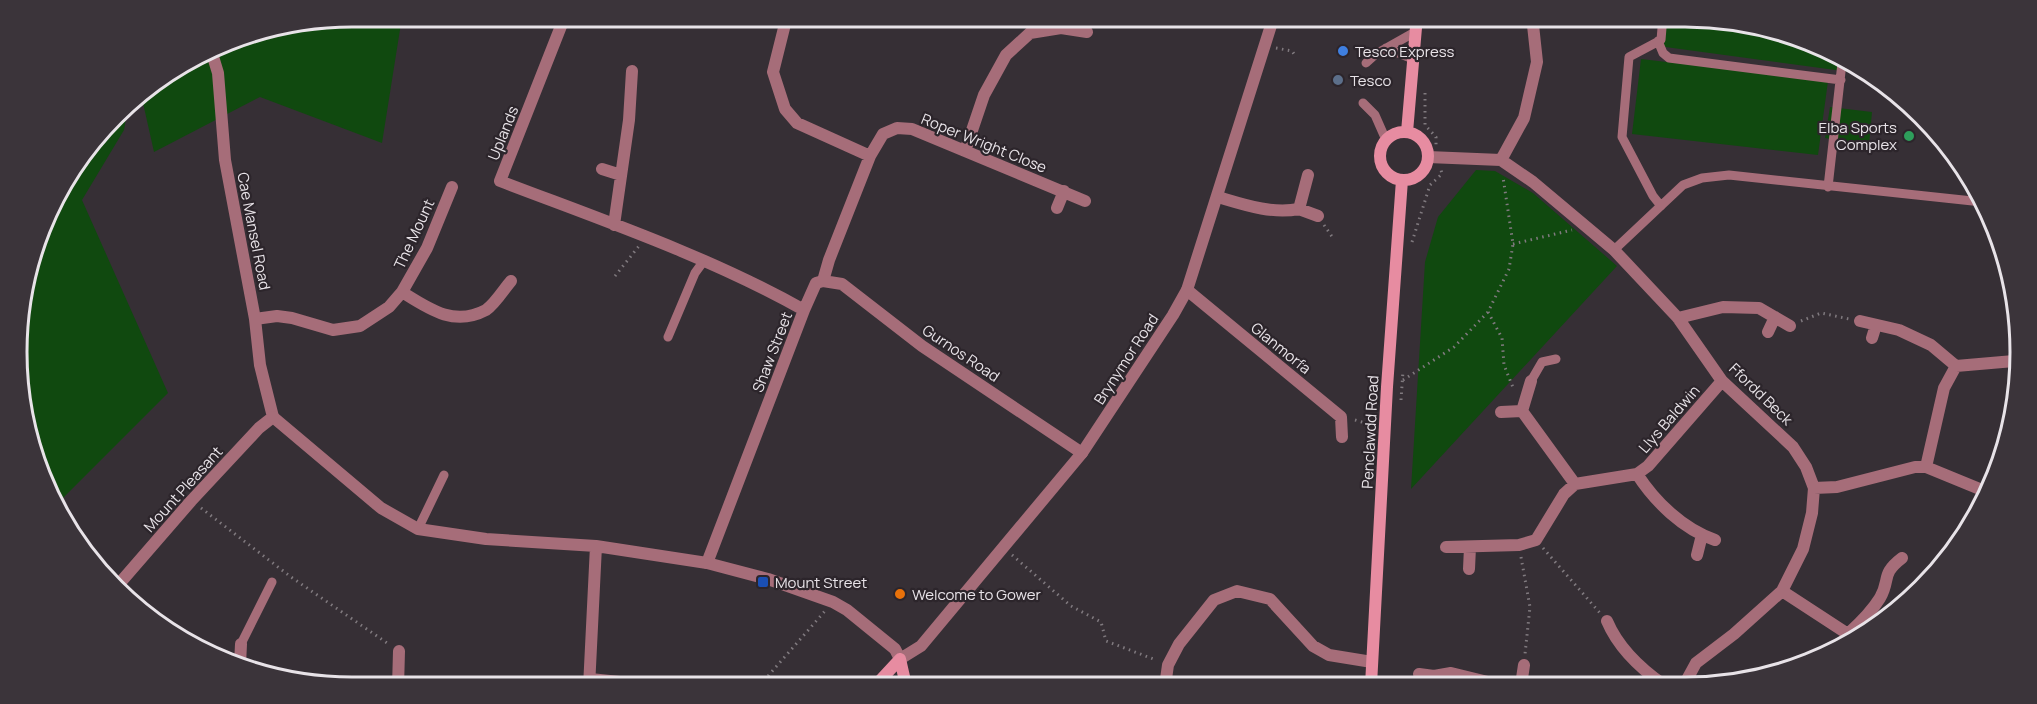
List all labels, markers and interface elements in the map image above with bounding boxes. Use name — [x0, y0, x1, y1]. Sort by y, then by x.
place label: Tesco Express — [1355, 41, 1455, 62]
marker: Tesco Express — [1336, 44, 1350, 58]
place label: Tesco — [1350, 70, 1391, 91]
marker: Tesco — [1331, 73, 1345, 87]
street label: Uplands — [483, 103, 523, 163]
street label: Roper Wright Close — [918, 108, 1050, 178]
place label: Elba Sports Complex — [1818, 117, 1897, 155]
marker: Elba Sports Complex — [1902, 129, 1916, 143]
street label: Cae Mansel Road — [232, 170, 276, 292]
street label: The Mount — [389, 196, 439, 272]
street label: Shaw Street — [747, 309, 797, 395]
street label: Brynymor Road — [1089, 309, 1163, 409]
street label: Glanmorfa — [1247, 317, 1315, 379]
street label: Gurnos Road — [918, 319, 1004, 387]
street label: Ffordd Beck — [1725, 358, 1798, 430]
street label: Penclawdd Road — [1357, 375, 1383, 489]
street label: Llys Baldwin — [1634, 380, 1704, 458]
street label: Mount Pleasant — [139, 441, 227, 537]
place label: Mount Street — [775, 572, 867, 593]
marker: Mount Street — [756, 575, 770, 589]
place label: Welcome to Gower — [912, 584, 1041, 605]
marker: Welcome to Gower — [893, 587, 907, 601]

